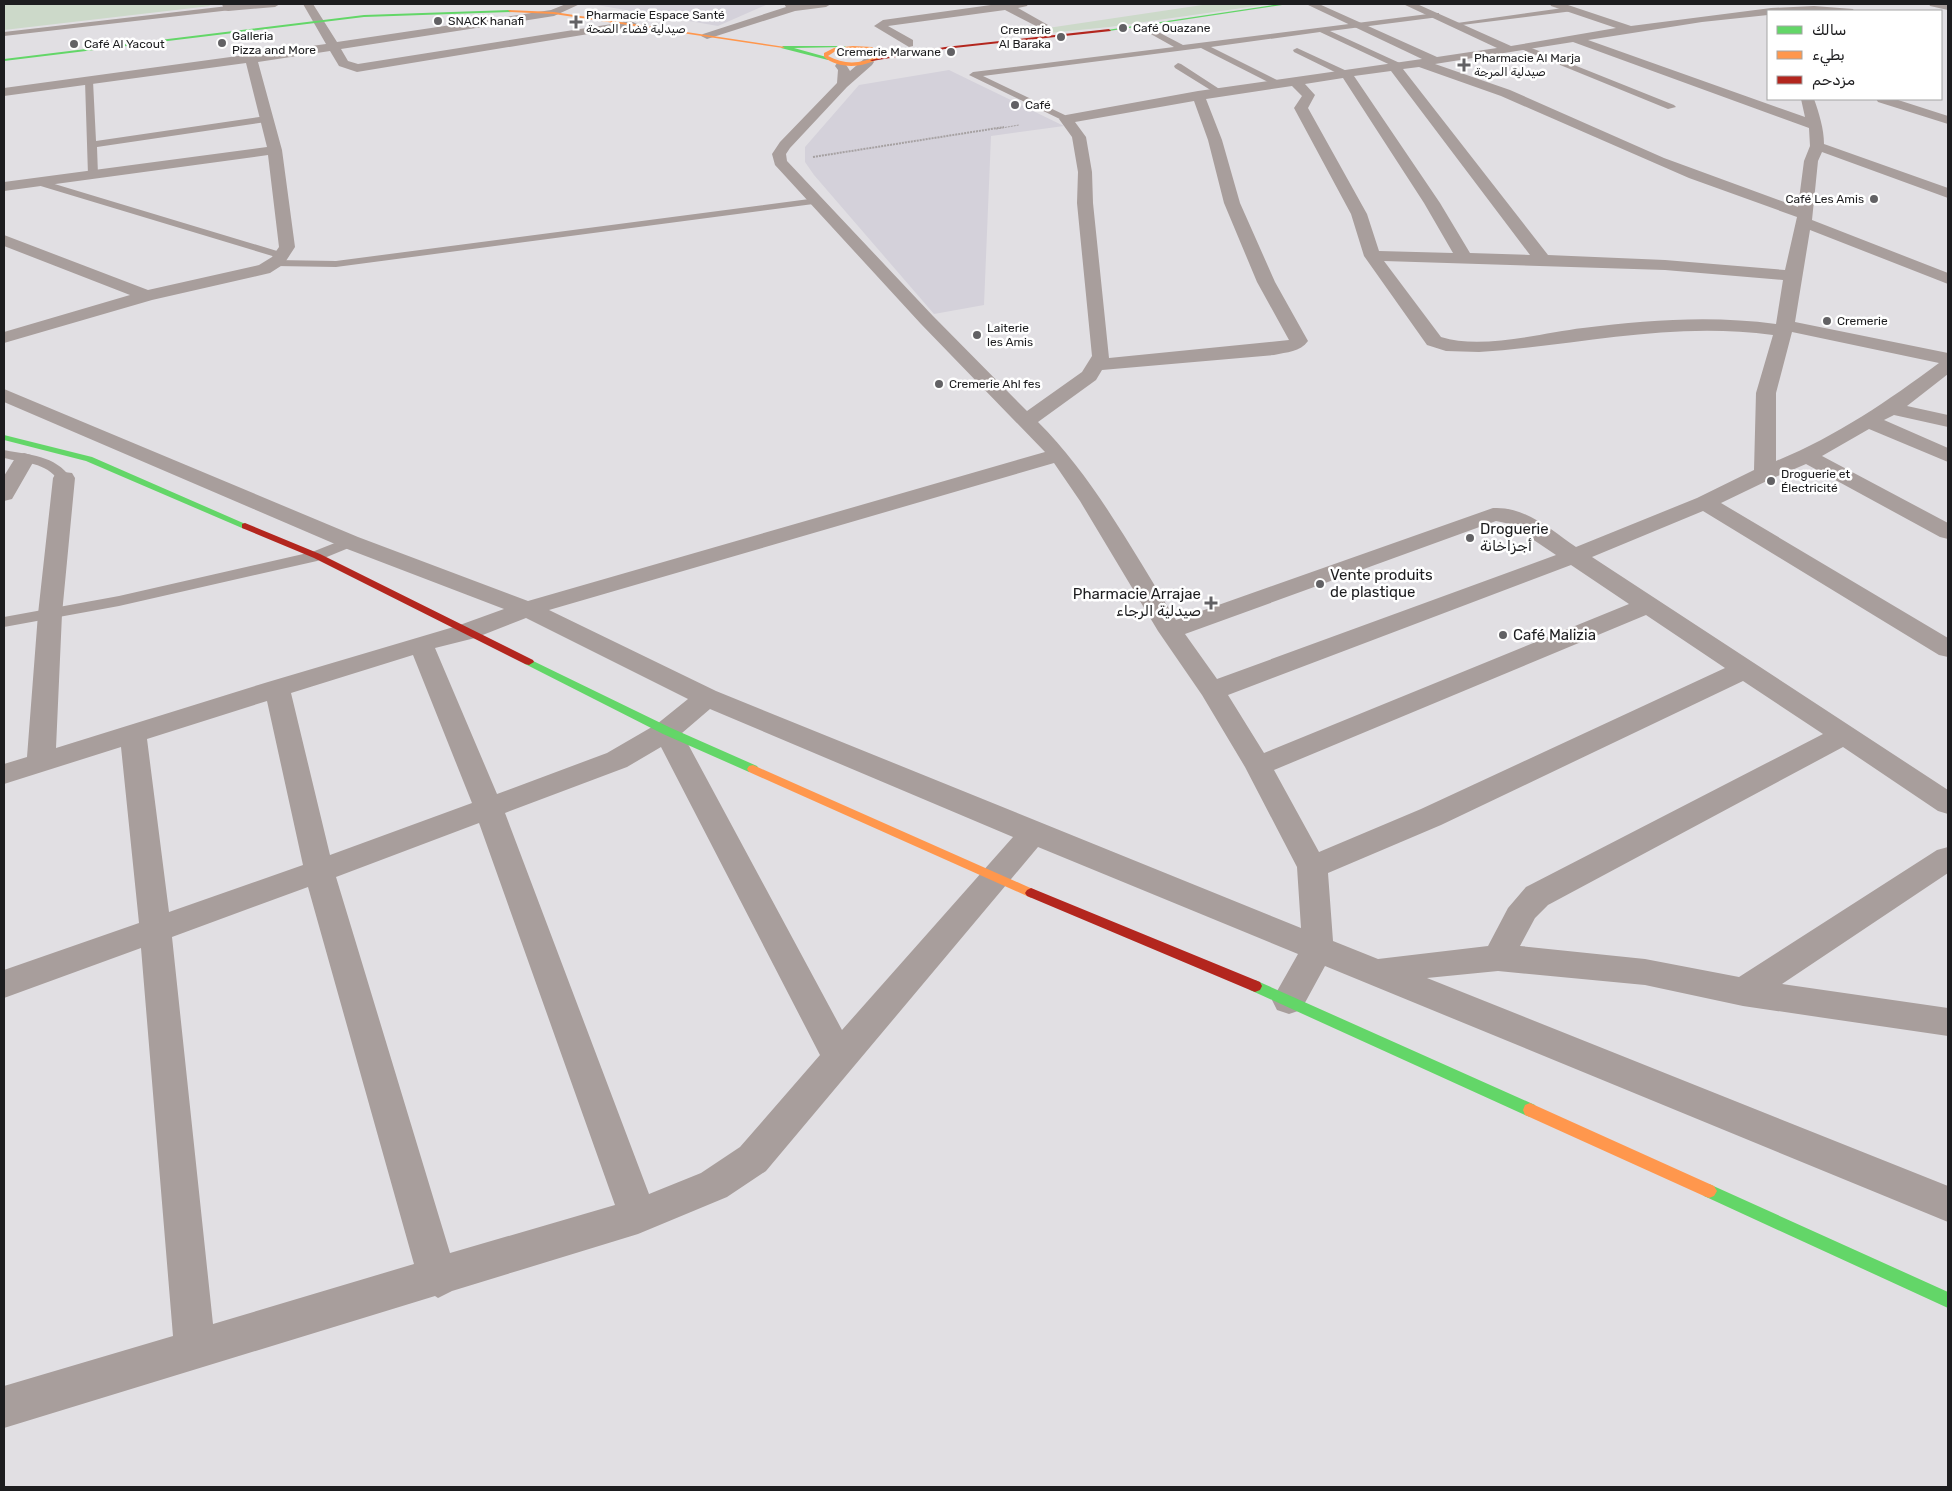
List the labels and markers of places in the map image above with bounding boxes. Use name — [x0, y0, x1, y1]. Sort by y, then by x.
place label: Pharmacie Espace Santé صيدلية فضاء الصحة — [586, 8, 725, 36]
place label: SNACK hanafi — [448, 14, 524, 28]
marker: SNACK hanafi — [432, 15, 444, 27]
marker: Pharmacie Espace Santé صيدلية فضاء الصحة — [570, 16, 582, 28]
place label: Café Ouazane — [1133, 21, 1211, 35]
marker: Café Ouazane — [1117, 22, 1129, 34]
place label: Cremerie Al Baraka — [999, 23, 1051, 51]
place label: Galleria Pizza and More — [232, 29, 316, 57]
marker: Cremerie Al Baraka — [1055, 31, 1067, 43]
place label: Café Al Yacout — [84, 37, 165, 51]
marker: Galleria Pizza and More — [216, 37, 228, 49]
marker: Café Al Yacout — [68, 38, 80, 50]
place label: Cremerie Marwane — [837, 45, 941, 59]
marker: Cremerie Marwane — [945, 46, 957, 58]
place label: Pharmacie Al Marja صيدلية المرجة — [1474, 51, 1581, 80]
marker: Pharmacie Al Marja صيدلية المرجة — [1458, 59, 1470, 71]
place label: Café — [1025, 98, 1051, 112]
marker: Café — [1009, 99, 1021, 111]
place label: Café Les Amis — [1785, 192, 1864, 206]
marker: Café Les Amis — [1868, 193, 1880, 205]
place label: Cremerie — [1837, 314, 1888, 328]
marker: Cremerie — [1821, 315, 1833, 327]
place label: Laiterie les Amis — [987, 321, 1033, 349]
marker: Laiterie les Amis — [971, 329, 983, 341]
place label: Cremerie Ahl fes — [949, 377, 1041, 391]
marker: Cremerie Ahl fes — [933, 378, 945, 390]
place label: Droguerie et Électricité — [1781, 467, 1851, 495]
marker: Droguerie et Électricité — [1765, 475, 1777, 487]
place label: Droguerie أجزاخانة — [1480, 520, 1549, 555]
marker: Droguerie أجزاخانة — [1464, 532, 1476, 544]
place label: Vente produits de plastique — [1330, 566, 1433, 601]
marker: Vente produits de plastique — [1314, 578, 1326, 590]
place label: Pharmacie Arrajae صيدلية الرجاء — [1073, 585, 1201, 620]
marker: Pharmacie Arrajae صيدلية الرجاء — [1205, 597, 1217, 609]
place label: Café Malizia — [1513, 626, 1596, 644]
marker: Café Malizia — [1497, 629, 1509, 641]

